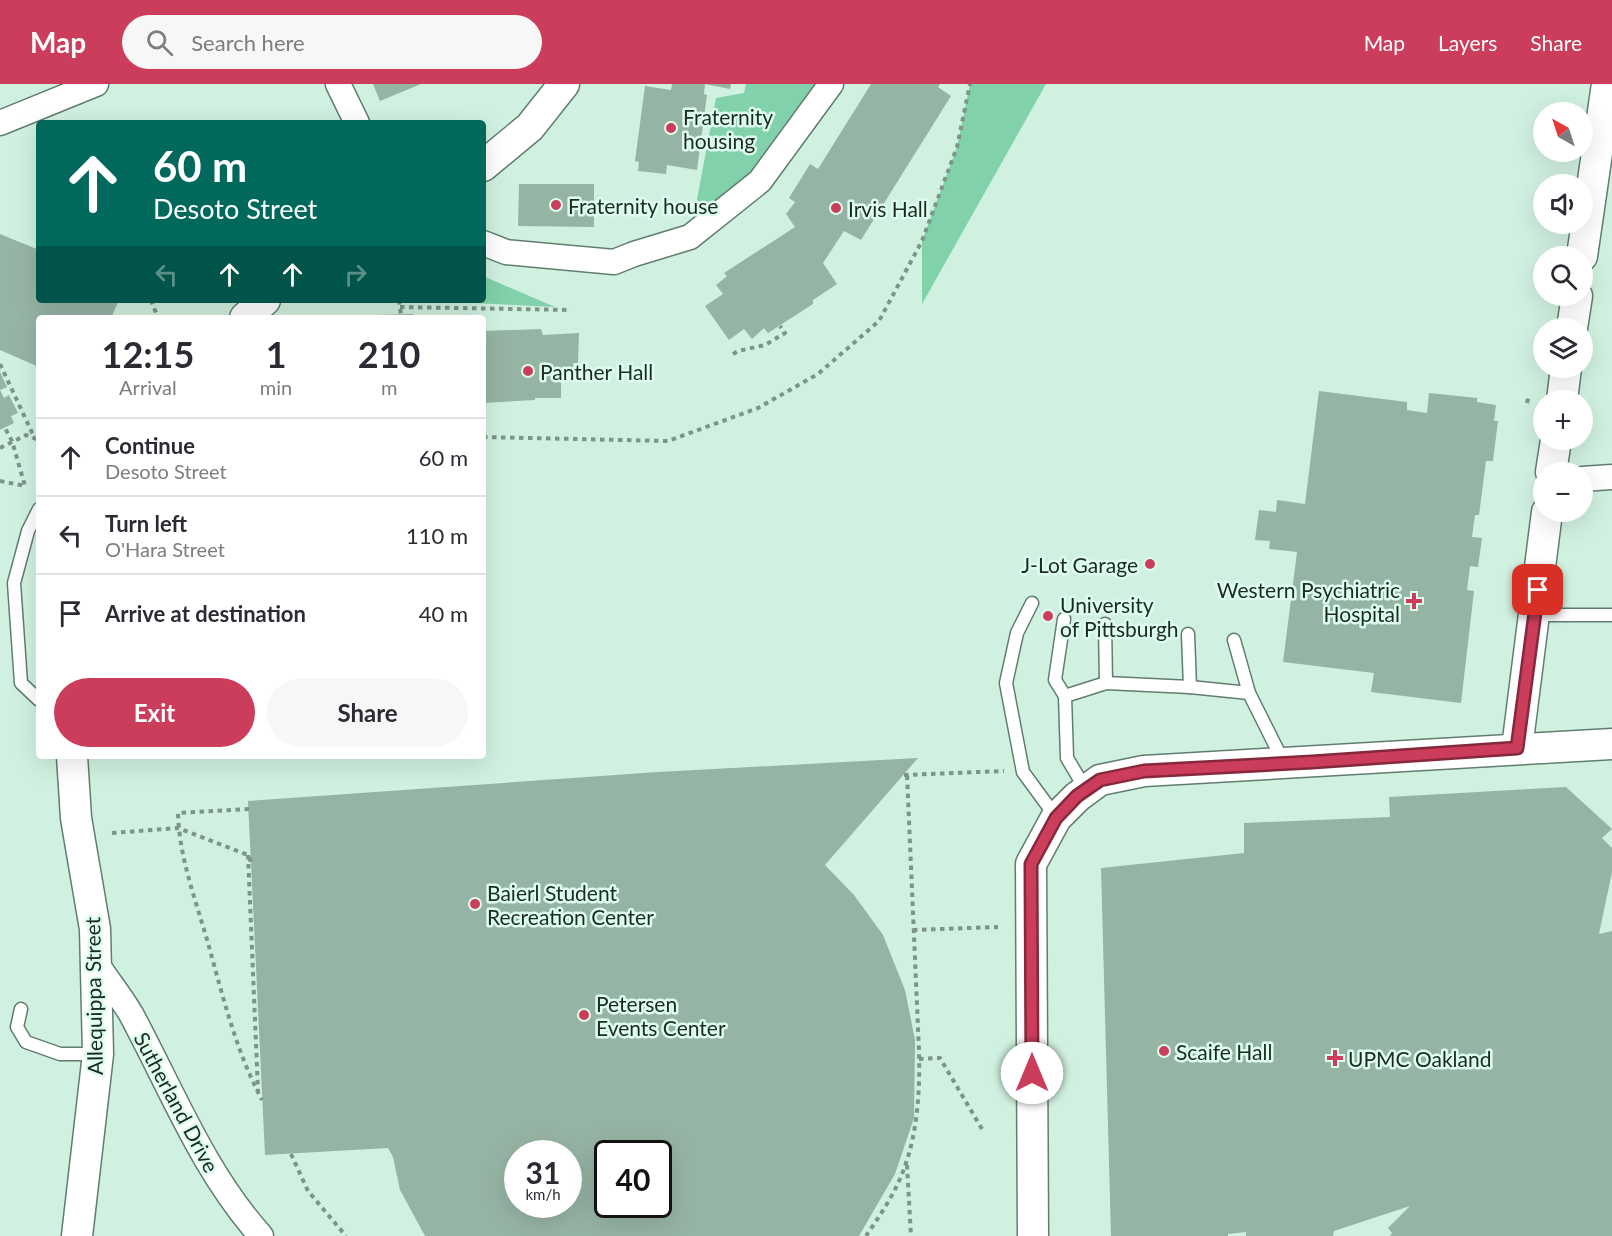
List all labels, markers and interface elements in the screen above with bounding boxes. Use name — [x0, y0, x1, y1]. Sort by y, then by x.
search box — [122, 15, 542, 69]
text: Map — [30, 25, 86, 59]
icon: search — [143, 26, 176, 59]
text: Search here — [191, 29, 305, 56]
text: Map — [1364, 30, 1405, 55]
text: Layers — [1438, 30, 1497, 55]
text: Share — [1530, 30, 1582, 55]
north arrow — [1533, 102, 1593, 162]
map controls — [1533, 102, 1593, 522]
place label: Fraternity housing — [683, 104, 773, 153]
marker: Fraternity housing — [664, 121, 678, 135]
text: 60 m — [153, 141, 247, 191]
icon: ahead — [54, 144, 132, 222]
button: sound — [1533, 174, 1593, 234]
text: Desoto Street — [153, 192, 317, 225]
place label: Fraternity house — [568, 193, 718, 218]
place label: Irvis Hall — [848, 196, 928, 221]
marker: Fraternity house — [549, 198, 563, 212]
marker: Irvis Hall — [829, 201, 843, 215]
button: search — [1533, 246, 1593, 306]
icon: left — [150, 258, 183, 291]
icon: ahead — [213, 258, 246, 291]
icon: ahead — [276, 258, 309, 291]
icon: right — [339, 258, 372, 291]
button: layers — [1533, 318, 1593, 378]
text: 12:15 — [102, 332, 194, 376]
text: 1 — [266, 332, 287, 376]
text: 210 — [358, 332, 420, 376]
place label: Panther Hall — [540, 359, 653, 384]
marker: Panther Hall — [521, 364, 535, 378]
text: Arrival — [119, 375, 177, 399]
text: min — [260, 375, 292, 399]
text: m — [381, 375, 397, 399]
button: + — [1533, 390, 1593, 450]
text: Continue — [105, 432, 195, 459]
icon: ahead — [54, 441, 87, 474]
text: 60 m — [419, 444, 468, 471]
text: Desoto Street — [105, 459, 227, 483]
button: − — [1533, 462, 1593, 522]
text: Turn left — [105, 510, 187, 537]
icon: left — [54, 519, 87, 552]
text: 110 m — [406, 522, 468, 549]
text: O'Hara Street — [105, 537, 225, 561]
place label: J-Lot Garage — [1021, 552, 1138, 577]
marker: J-Lot Garage — [1143, 557, 1157, 571]
pin — [1512, 564, 1563, 615]
icon: arrive — [1521, 573, 1554, 606]
place label: Western Psychiatric Hospital — [1217, 577, 1400, 626]
place label: University of Pittsburgh — [1060, 592, 1179, 641]
marker: Western Psychiatric Hospital — [1405, 592, 1423, 610]
icon: arrive — [54, 597, 87, 630]
text: Arrive at destination — [105, 600, 306, 627]
text: 40 m — [419, 600, 468, 627]
marker: University of Pittsburgh — [1041, 609, 1055, 623]
button: Exit — [54, 678, 255, 747]
button: Share — [267, 678, 468, 747]
place label: Baierl Student Recreation Center — [487, 880, 654, 929]
marker: Baierl Student Recreation Center — [468, 897, 482, 911]
street label: Allequippa Street — [79, 916, 107, 1075]
place label: Petersen Events Center — [596, 991, 726, 1040]
marker: Petersen Events Center — [577, 1008, 591, 1022]
street label: Sutherland Drive — [130, 1028, 224, 1176]
place label: Scaife Hall — [1176, 1039, 1272, 1064]
position arrow — [1000, 1041, 1064, 1105]
marker: Scaife Hall — [1157, 1044, 1171, 1058]
place label: UPMC Oakland — [1348, 1046, 1491, 1071]
marker: UPMC Oakland — [1326, 1049, 1344, 1067]
speed limit sign: 40 — [594, 1140, 672, 1218]
text: 31 — [526, 1154, 560, 1190]
text: km/h — [525, 1185, 561, 1203]

